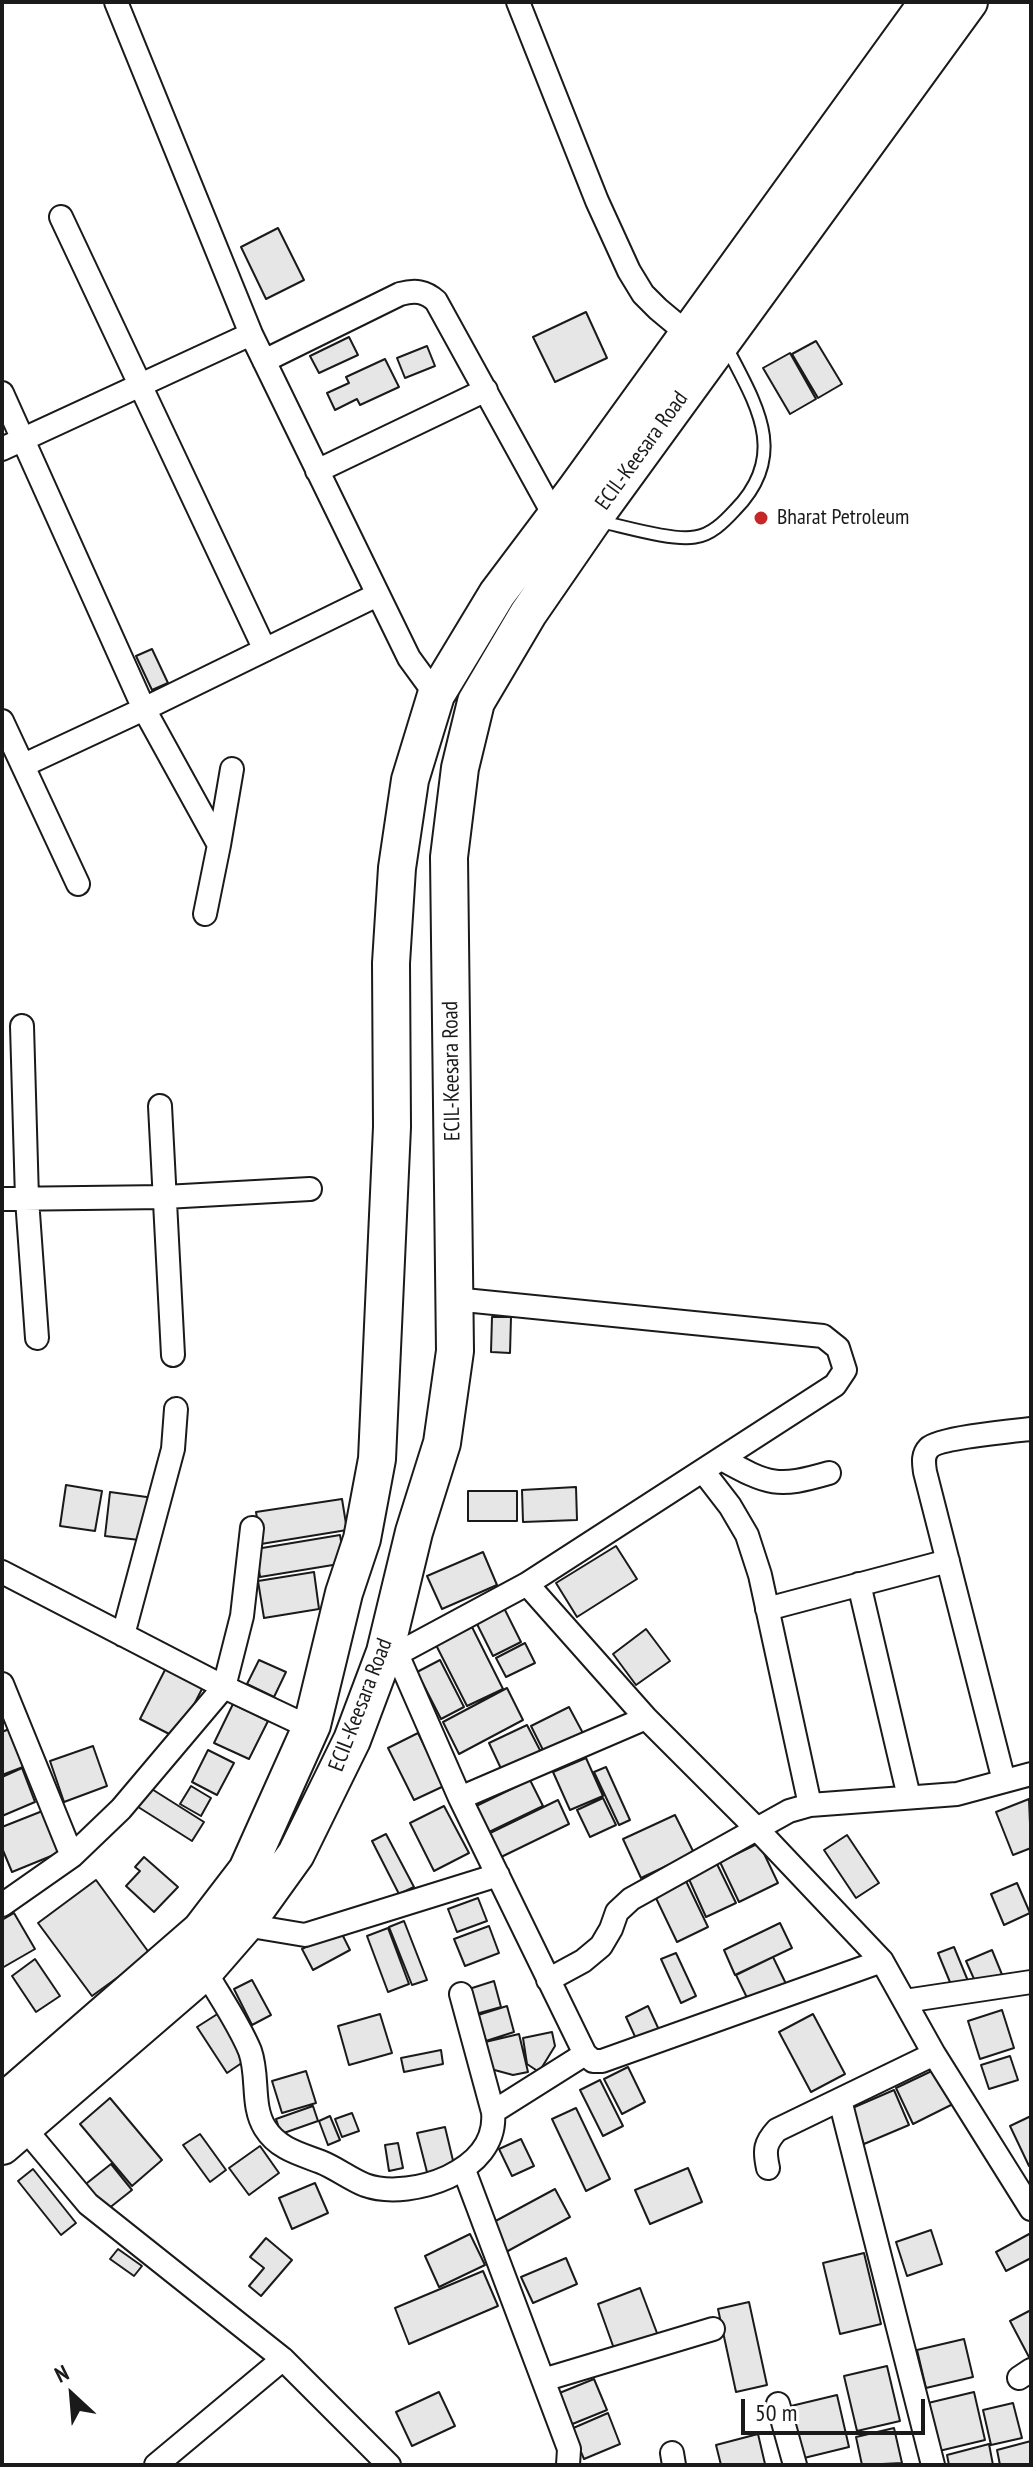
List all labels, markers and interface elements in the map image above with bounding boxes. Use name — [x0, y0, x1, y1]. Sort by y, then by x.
street label: ECIL-Keesara Road — [590, 387, 694, 515]
place label: Bharat Petroleum — [777, 505, 909, 531]
marker: Bharat Petroleum — [752, 509, 770, 527]
street label: ECIL-Keesara Road — [438, 1001, 466, 1141]
street label: ECIL-Keesara Road — [324, 1635, 398, 1775]
north arrow — [32, 2355, 112, 2435]
text: N — [50, 2358, 73, 2389]
scale bar — [745, 2383, 929, 2433]
text: 50 m — [755, 2397, 797, 2428]

